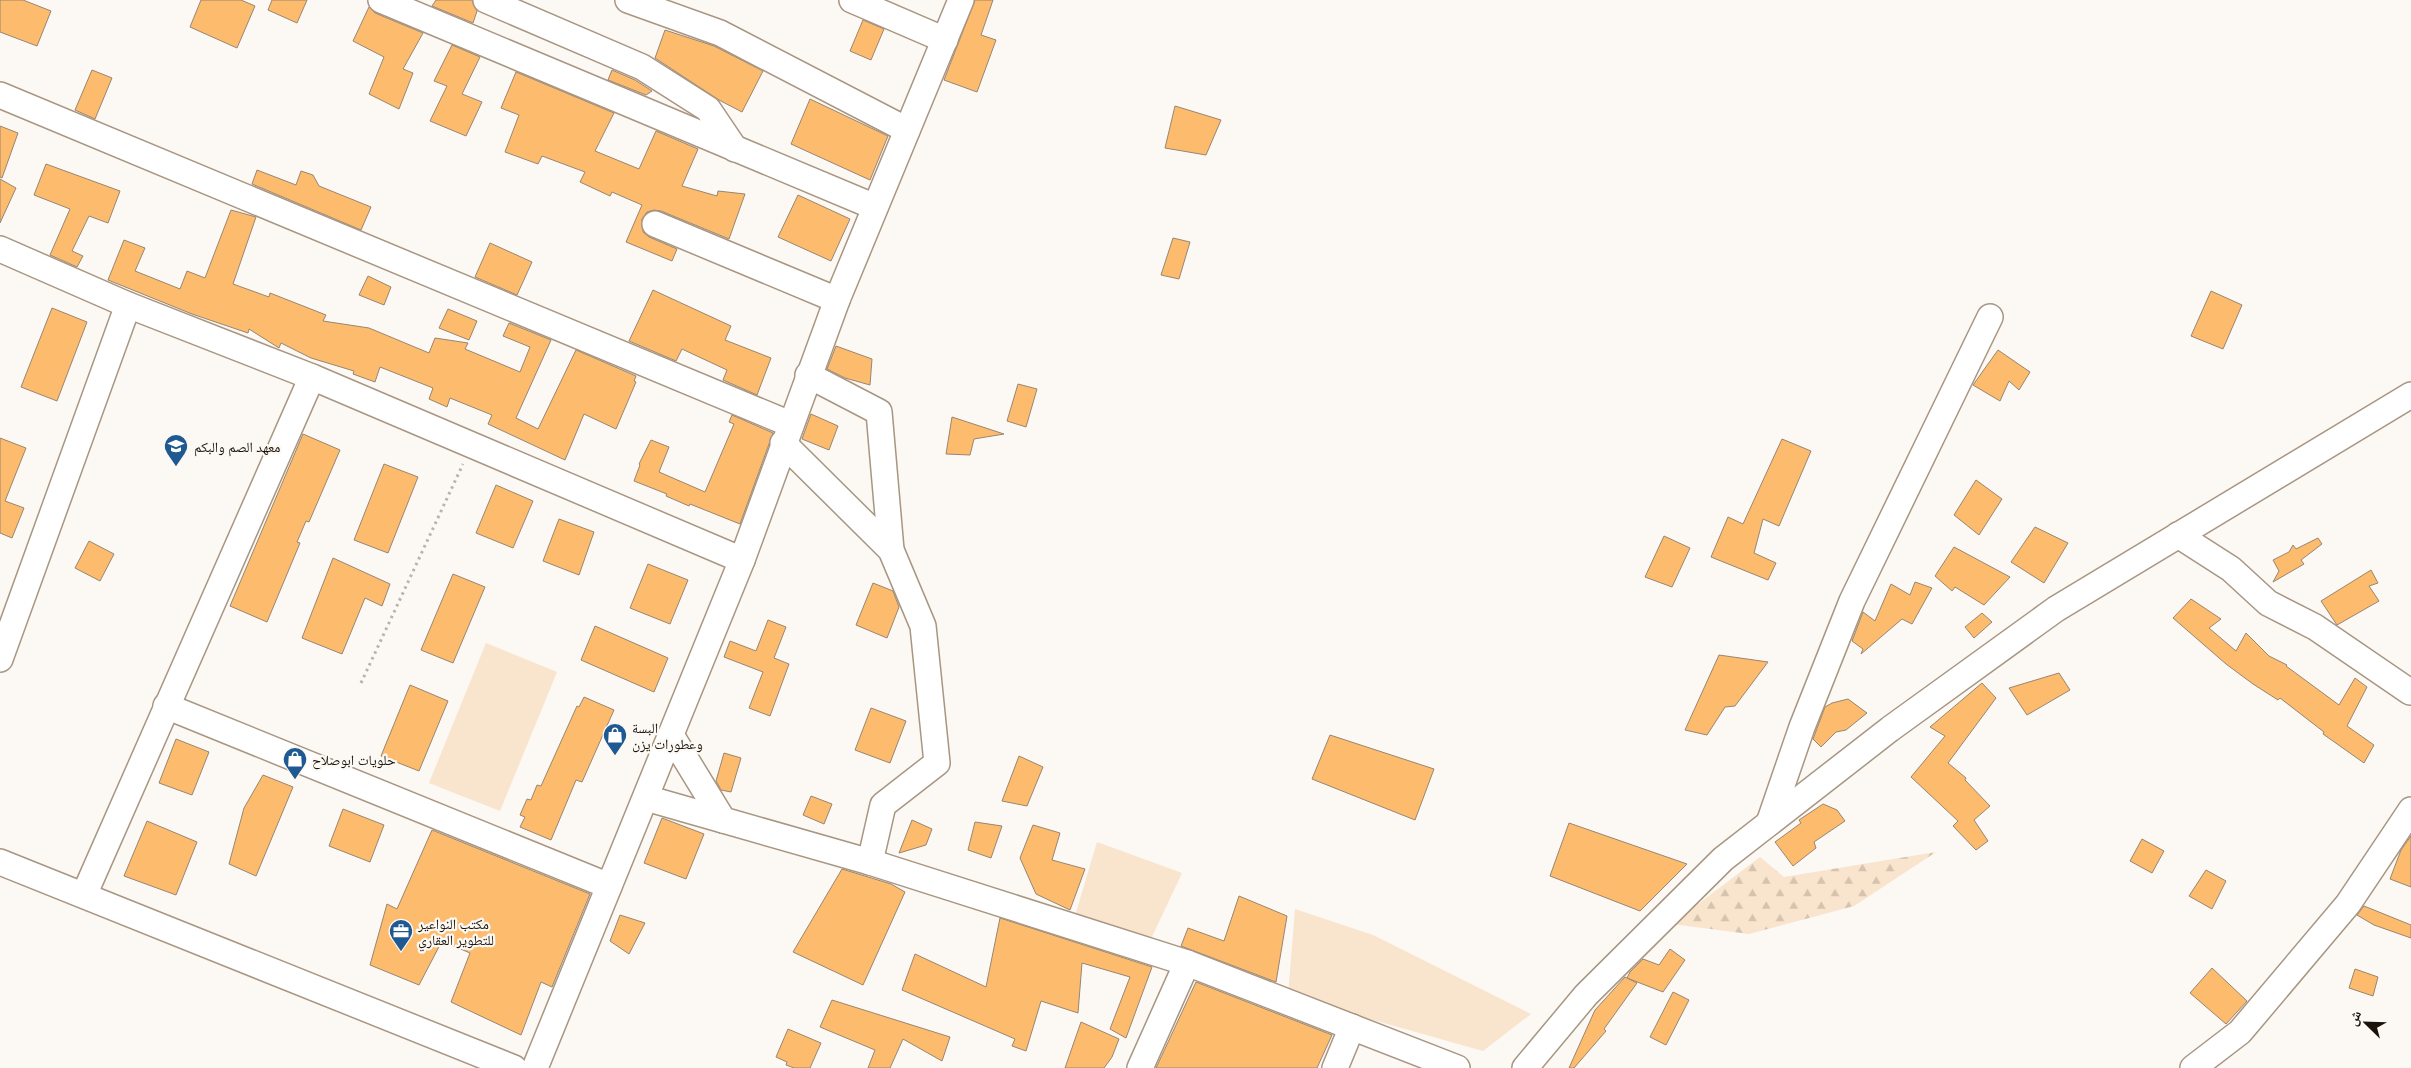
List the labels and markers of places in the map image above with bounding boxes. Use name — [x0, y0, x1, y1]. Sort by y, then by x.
school or university icon: معهد الصم والبكم — [163, 433, 189, 467]
place label: معهد الصم والبكم — [194, 438, 281, 457]
place label: البسة وعطورات يزن — [632, 719, 703, 753]
shop icon: البسة وعطورات يزن — [602, 722, 628, 756]
shop icon: حلويات ابوصلاح — [282, 746, 308, 780]
place label: حلويات ابوصلاح — [312, 751, 396, 770]
place label: مكتب النواعير للتطوير العقاري — [417, 915, 494, 951]
office icon: مكتب النواعير للتطوير العقاري — [388, 918, 414, 952]

